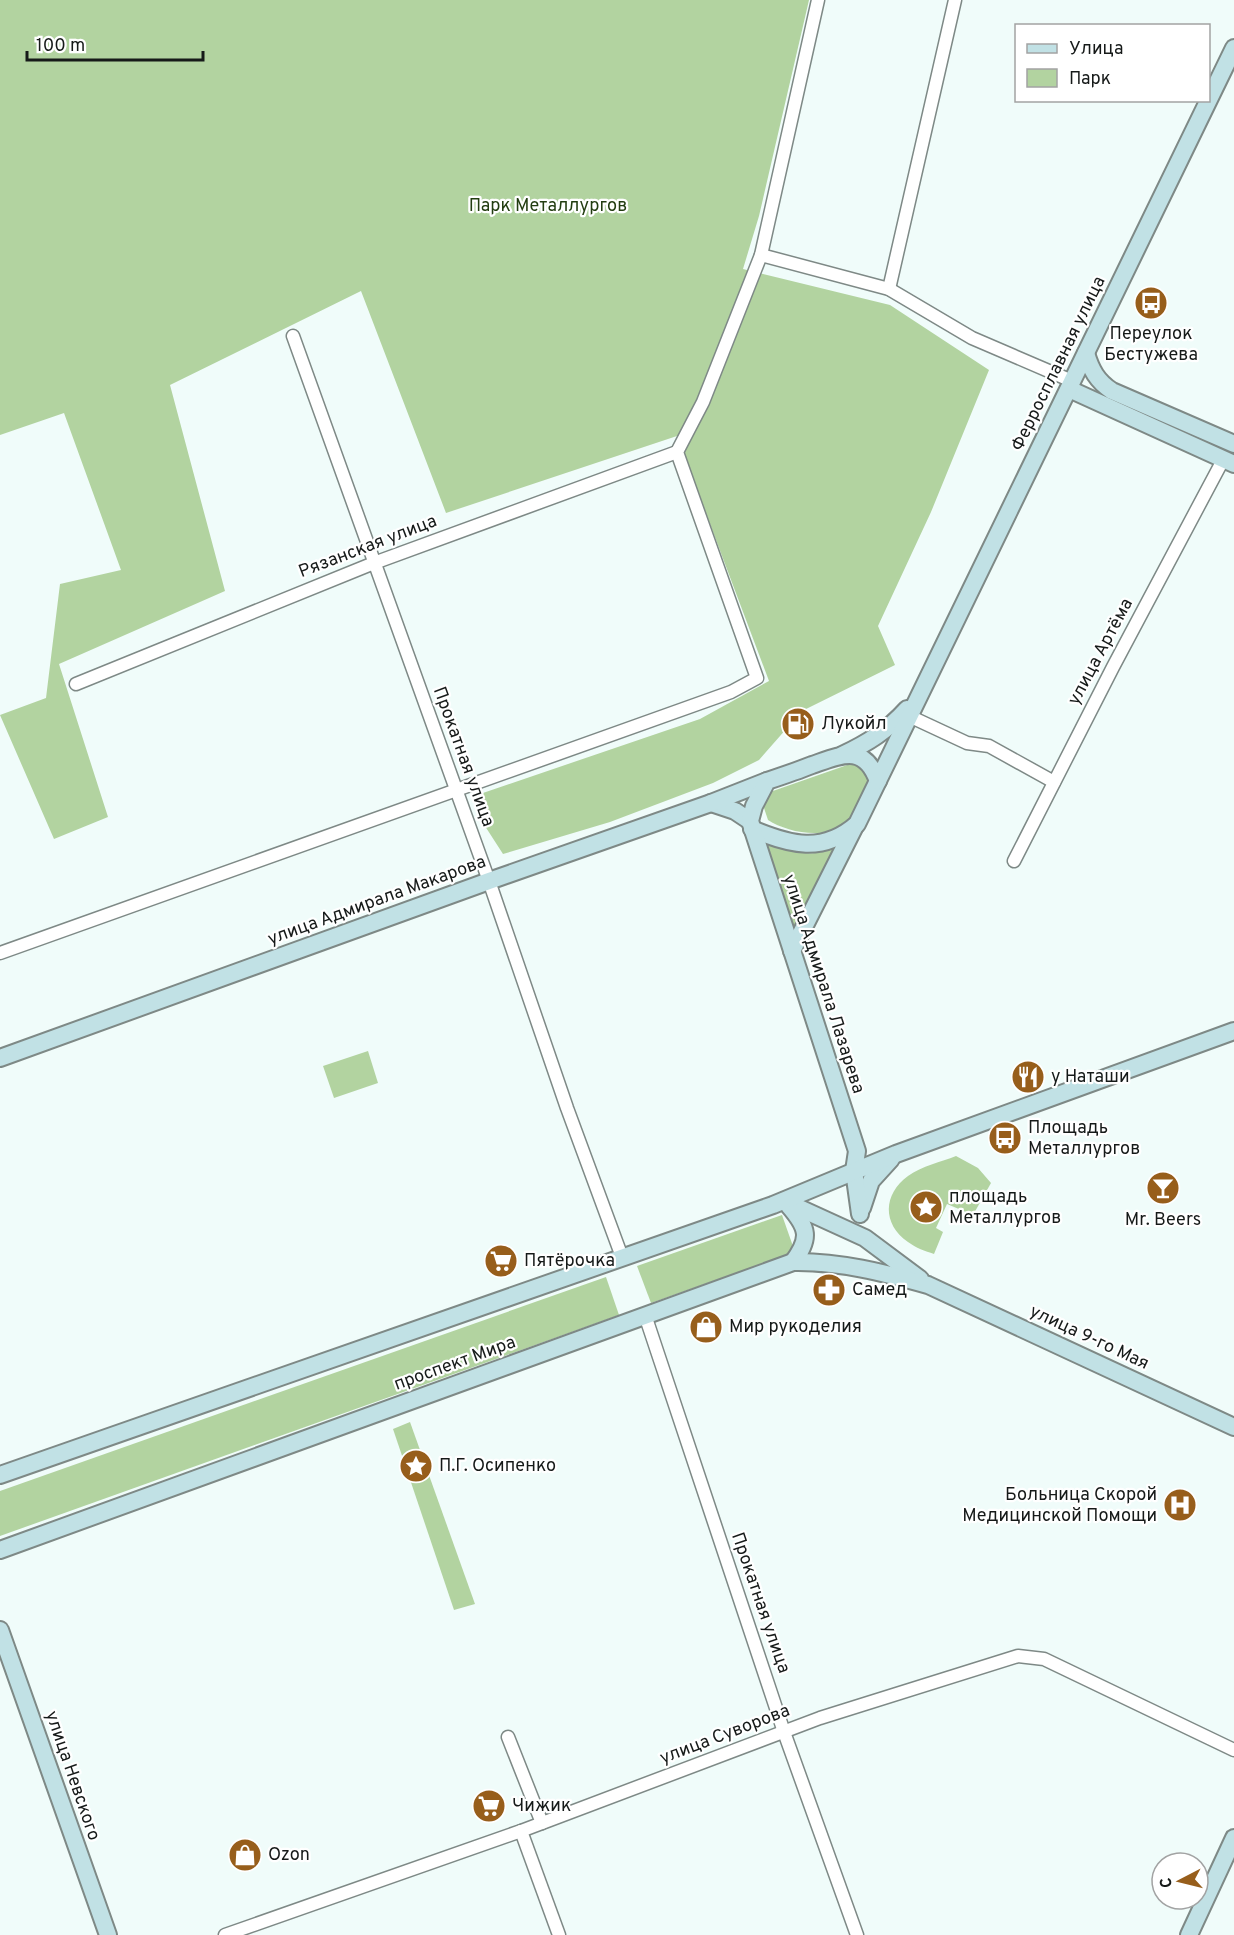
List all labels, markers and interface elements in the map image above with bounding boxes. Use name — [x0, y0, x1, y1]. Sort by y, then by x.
scale bar — [27, 24, 202, 62]
legend — [1015, 24, 1210, 102]
text: 100 m — [36, 35, 85, 58]
text: Улица — [1069, 38, 1123, 61]
text: Парк — [1069, 68, 1111, 91]
park label: Парк Металлургов — [469, 195, 627, 218]
street label: Ферросплавная улица — [1007, 273, 1111, 455]
bus stop icon: Переулок Бестужева — [1133, 285, 1169, 321]
place label: Переулок Бестужева — [1104, 323, 1198, 367]
street label: Рязанская улица — [296, 510, 440, 584]
street label: улица Артёма — [1063, 595, 1139, 709]
street label: Прокатная улица — [427, 684, 499, 830]
fuel station icon: Лукойл — [780, 706, 816, 742]
place label: Лукойл — [821, 713, 887, 736]
street label: улица Адмирала Макарова — [265, 851, 489, 951]
street label: улица Адмирала Лазарева — [777, 871, 869, 1097]
restaurant icon: у Наташи — [1010, 1059, 1046, 1095]
place label: у Наташи — [1051, 1066, 1130, 1089]
place label: Площадь Металлургов — [1028, 1117, 1140, 1161]
bus stop icon: Площадь Металлургов — [987, 1120, 1023, 1156]
bar icon: Mr. Beers — [1145, 1170, 1181, 1206]
place label: площадь Металлургов — [949, 1186, 1061, 1230]
place icon: площадь Металлургов — [908, 1189, 944, 1225]
place label: Mr. Beers — [1125, 1209, 1201, 1232]
supermarket icon: Пятёрочка — [483, 1243, 519, 1279]
place label: Пятёрочка — [524, 1250, 615, 1273]
pharmacy icon: Самед — [811, 1272, 847, 1308]
place label: Самед — [852, 1279, 907, 1302]
street label: улица 9-го Мая — [1025, 1300, 1153, 1376]
shop icon: Мир рукоделия — [688, 1309, 724, 1345]
place label: Мир рукоделия — [729, 1316, 862, 1339]
street label: проспект Мира — [391, 1331, 519, 1397]
place icon: П.Г. Осипенко — [398, 1448, 434, 1484]
place label: П.Г. Осипенко — [439, 1455, 556, 1478]
place label: Больница Скорой Медицинской Помощи — [962, 1484, 1157, 1528]
hospital icon: Больница Скорой Медицинской Помощи — [1162, 1487, 1198, 1523]
street label: Прокатная улица — [725, 1530, 795, 1676]
street label: улица Суворова — [657, 1700, 793, 1770]
street label: улица Невского — [39, 1708, 105, 1844]
supermarket icon: Чижик — [471, 1788, 507, 1824]
place label: Чижик — [512, 1795, 571, 1818]
shop icon: Ozon — [227, 1837, 263, 1873]
place label: Ozon — [268, 1844, 310, 1867]
north arrow — [1150, 1851, 1210, 1911]
text: С — [1157, 1876, 1178, 1889]

